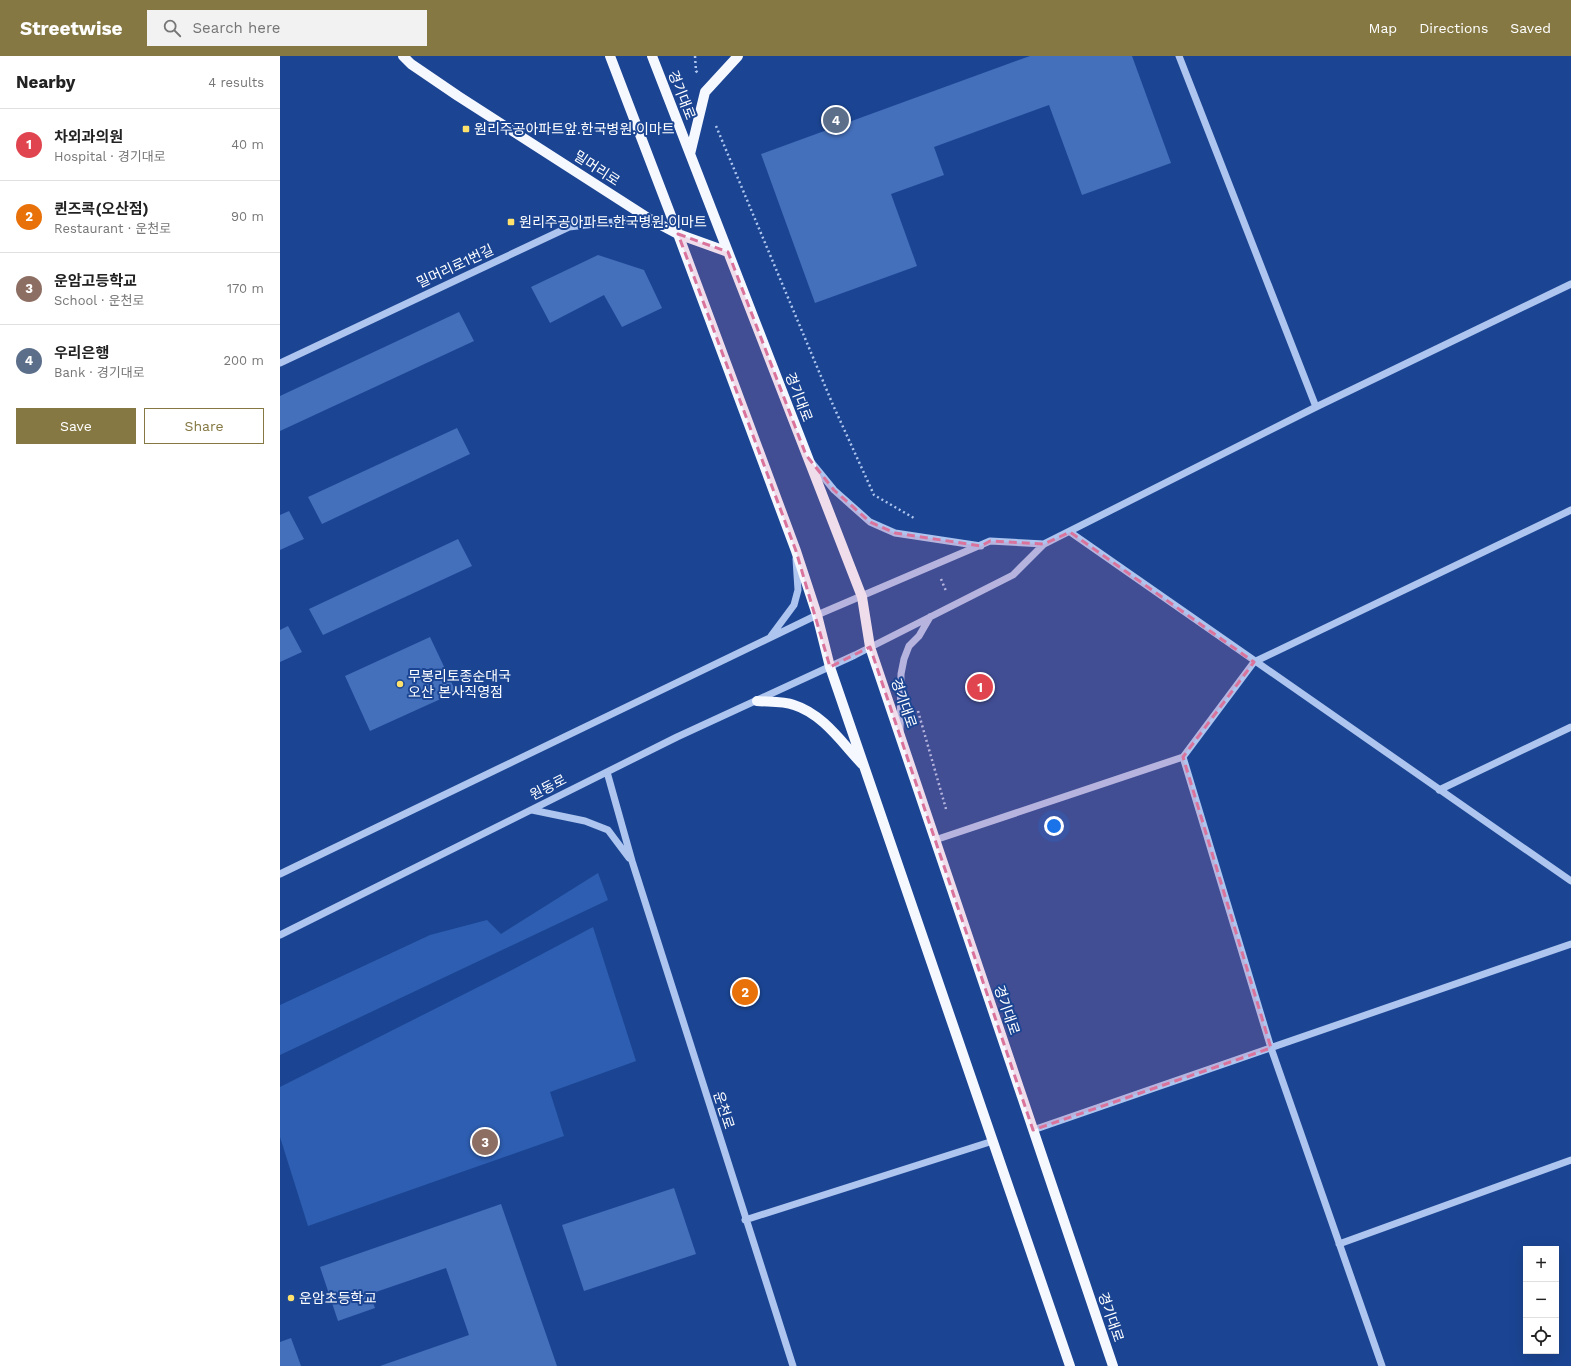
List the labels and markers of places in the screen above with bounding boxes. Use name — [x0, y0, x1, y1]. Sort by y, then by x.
pin: 4 — [823, 105, 849, 135]
place label: 원리주공아파트앞.한국병원.이마트 — [474, 121, 675, 137]
marker: 원리주공아파트앞.한국병원.이마트 — [461, 124, 471, 134]
place label: 원리주공아파트.한국병원.이마트 — [519, 214, 707, 230]
marker: 원리주공아파트.한국병원.이마트 — [506, 217, 516, 227]
place label: 무봉리토종순대국 오산 본사직영점 — [408, 668, 511, 700]
pin: 1 — [967, 672, 993, 702]
marker: 무봉리토종순대국 오산 본사직영점 — [395, 679, 405, 689]
pin: 2 — [732, 977, 758, 1007]
pin: 3 — [472, 1127, 498, 1157]
place label: 운암초등학교 — [299, 1290, 376, 1306]
marker: 운암초등학교 — [286, 1293, 296, 1303]

